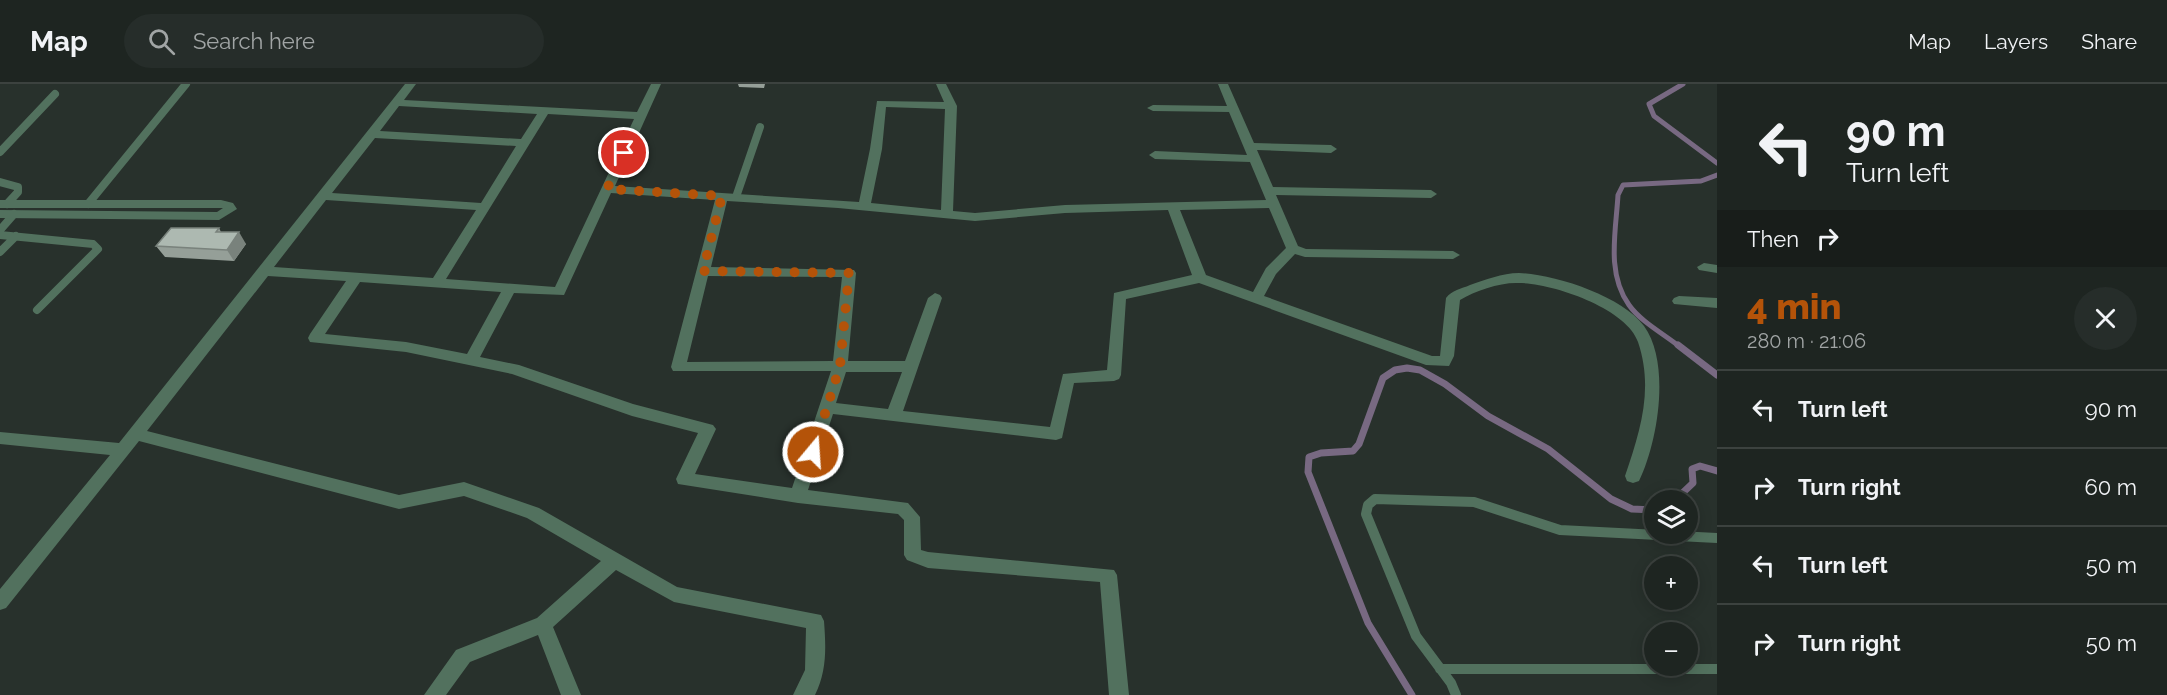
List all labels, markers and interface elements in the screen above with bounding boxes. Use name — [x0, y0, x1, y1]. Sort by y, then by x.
search box — [124, 14, 544, 68]
text: Map — [30, 25, 88, 58]
icon: search — [145, 25, 178, 58]
text: Search here — [193, 28, 315, 54]
text: Map — [1908, 29, 1951, 54]
text: Layers — [1984, 29, 2048, 54]
text: Share — [2081, 29, 2137, 54]
text: 90 m — [1846, 107, 1946, 156]
icon: left — [1747, 108, 1825, 186]
pin — [598, 127, 649, 178]
icon: arrive — [607, 136, 640, 169]
text: Turn left — [1846, 157, 1949, 188]
icon: right — [1811, 222, 1844, 255]
text: Then — [1747, 226, 1799, 252]
text: 4 min — [1747, 285, 1842, 327]
button: close — [2074, 287, 2137, 350]
text: 280 m · 21:06 — [1747, 329, 1866, 353]
icon: left — [1747, 393, 1780, 426]
text: Turn left — [1798, 396, 1888, 422]
text: 90 m — [2085, 396, 2137, 422]
position arrow — [781, 420, 845, 484]
icon: right — [1747, 471, 1780, 504]
text: Turn right — [1798, 474, 1901, 500]
text: 60 m — [2084, 474, 2137, 500]
map controls — [1644, 490, 1698, 676]
button: layers — [1644, 490, 1698, 544]
icon: left — [1747, 549, 1780, 582]
text: Turn left — [1798, 552, 1888, 578]
text: 50 m — [2086, 552, 2137, 578]
button: + — [1644, 556, 1698, 610]
button: − — [1644, 622, 1698, 676]
icon: right — [1747, 627, 1780, 660]
text: Turn right — [1798, 630, 1901, 656]
text: 50 m — [2086, 630, 2137, 656]

